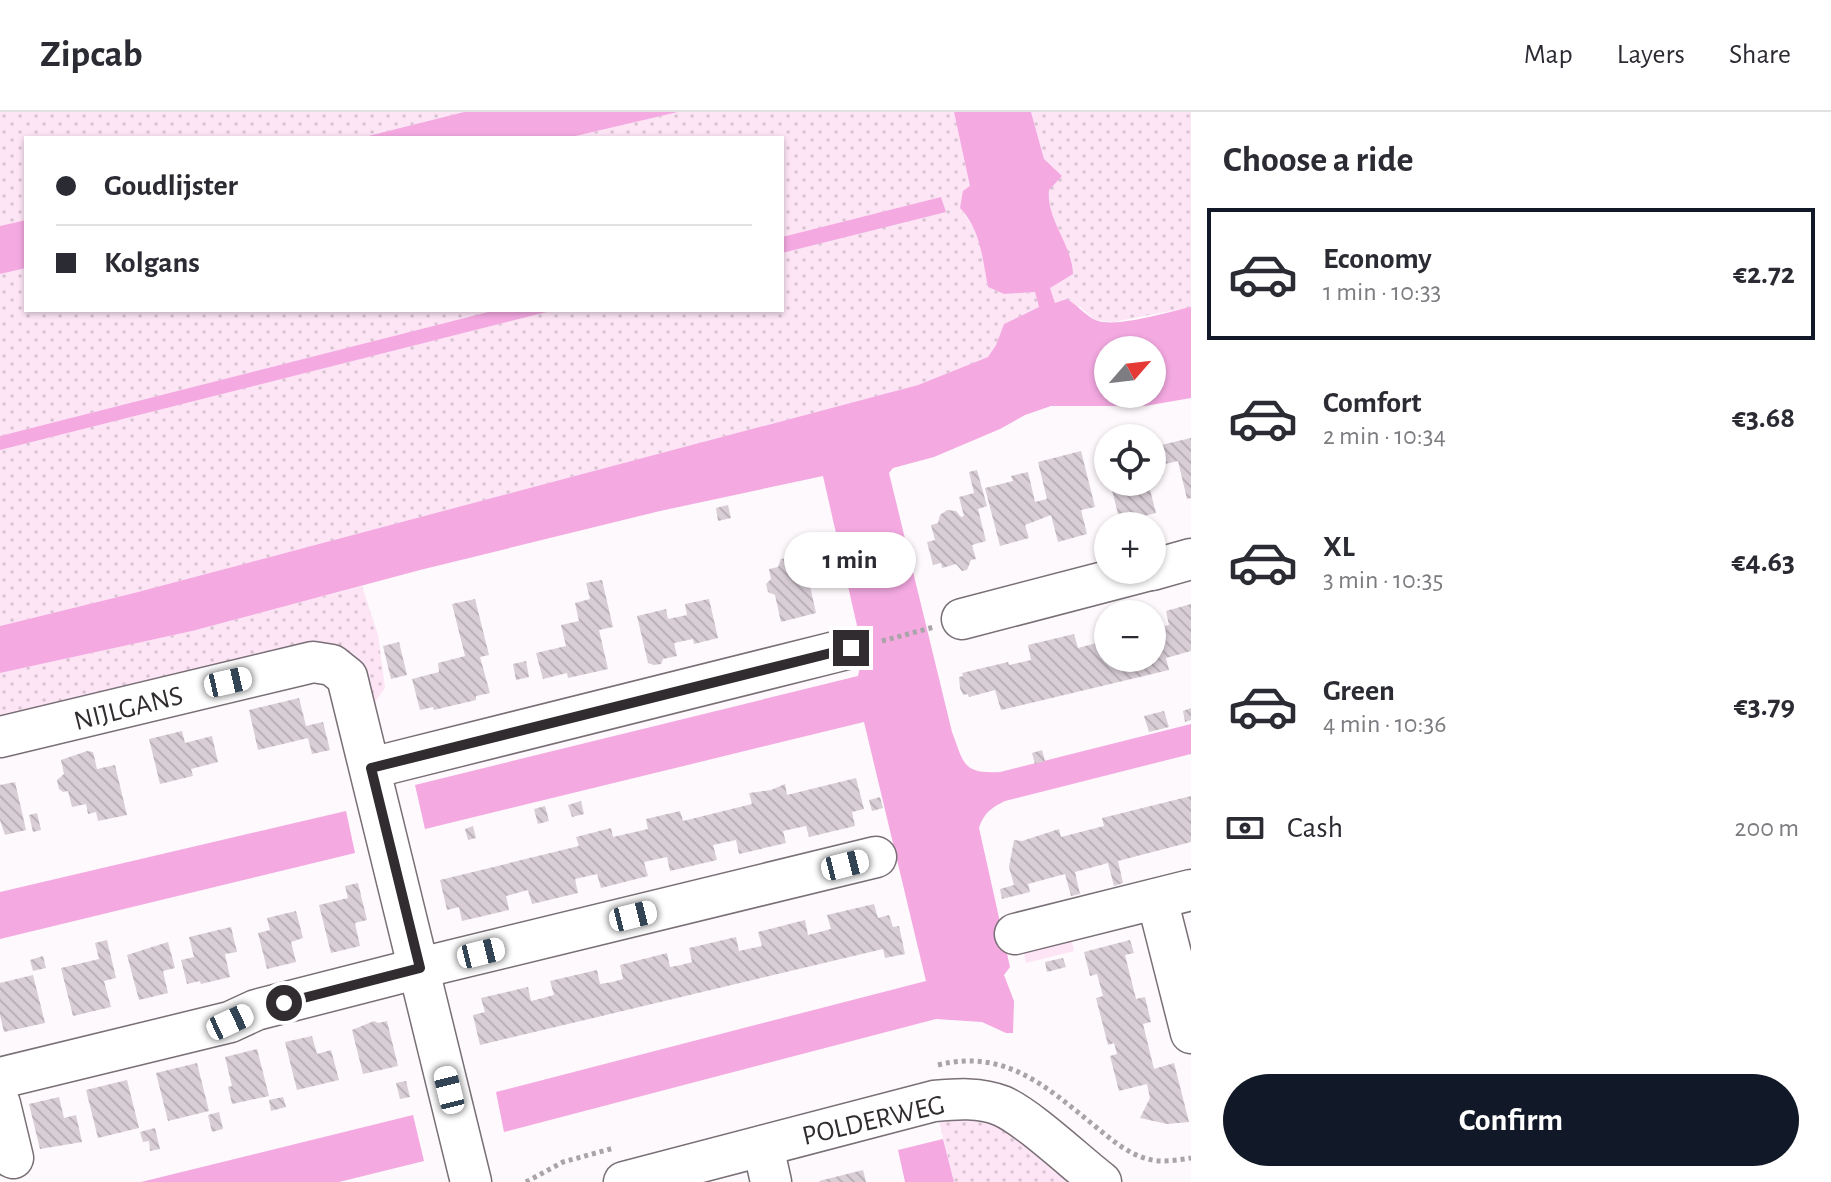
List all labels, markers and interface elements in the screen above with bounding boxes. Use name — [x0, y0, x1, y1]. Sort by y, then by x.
text: Zipcab — [40, 36, 143, 74]
text: Map — [1524, 41, 1573, 69]
text: Layers — [1617, 41, 1685, 69]
text: Share — [1729, 41, 1791, 69]
text: Choose a ride — [1223, 142, 1413, 178]
text: Goudlijster — [104, 171, 238, 201]
icon: car — [1227, 238, 1299, 310]
text: Economy — [1323, 244, 1432, 274]
text: Kolgans — [104, 248, 200, 278]
text: €2.72 — [1733, 259, 1795, 289]
text: 1 min · 10:33 — [1323, 279, 1441, 305]
north arrow — [1094, 336, 1166, 408]
map controls — [1094, 336, 1166, 672]
icon: car — [1227, 382, 1299, 454]
text: Comfort — [1323, 388, 1422, 418]
text: €3.68 — [1732, 403, 1795, 433]
text: 2 min · 10:34 — [1323, 423, 1446, 449]
button: locate — [1094, 424, 1166, 496]
button: + — [1094, 512, 1166, 584]
icon: car — [1227, 526, 1299, 598]
callout: 1 min — [785, 532, 917, 588]
text: XL — [1323, 532, 1355, 562]
text: 1 min — [823, 547, 877, 573]
text: €4.63 — [1732, 547, 1795, 577]
text: 3 min · 10:35 — [1323, 567, 1443, 593]
button: − — [1094, 600, 1166, 672]
route end — [833, 630, 869, 666]
car — [202, 665, 254, 699]
icon: car — [1227, 670, 1299, 742]
text: Green — [1323, 676, 1395, 706]
street label: NIJLGANS — [71, 682, 186, 736]
text: €3.79 — [1734, 691, 1795, 721]
text: 4 min · 10:36 — [1323, 711, 1446, 737]
icon: cash — [1223, 806, 1267, 850]
text: Cash — [1287, 813, 1343, 843]
text: 200 m — [1735, 815, 1799, 841]
car — [819, 848, 871, 882]
car — [607, 899, 659, 933]
car — [455, 936, 507, 970]
route start — [266, 985, 302, 1021]
car — [203, 1001, 257, 1043]
car — [432, 1064, 466, 1116]
button: Confirm — [1223, 1074, 1799, 1166]
street label: POLDERWEG — [799, 1091, 947, 1151]

